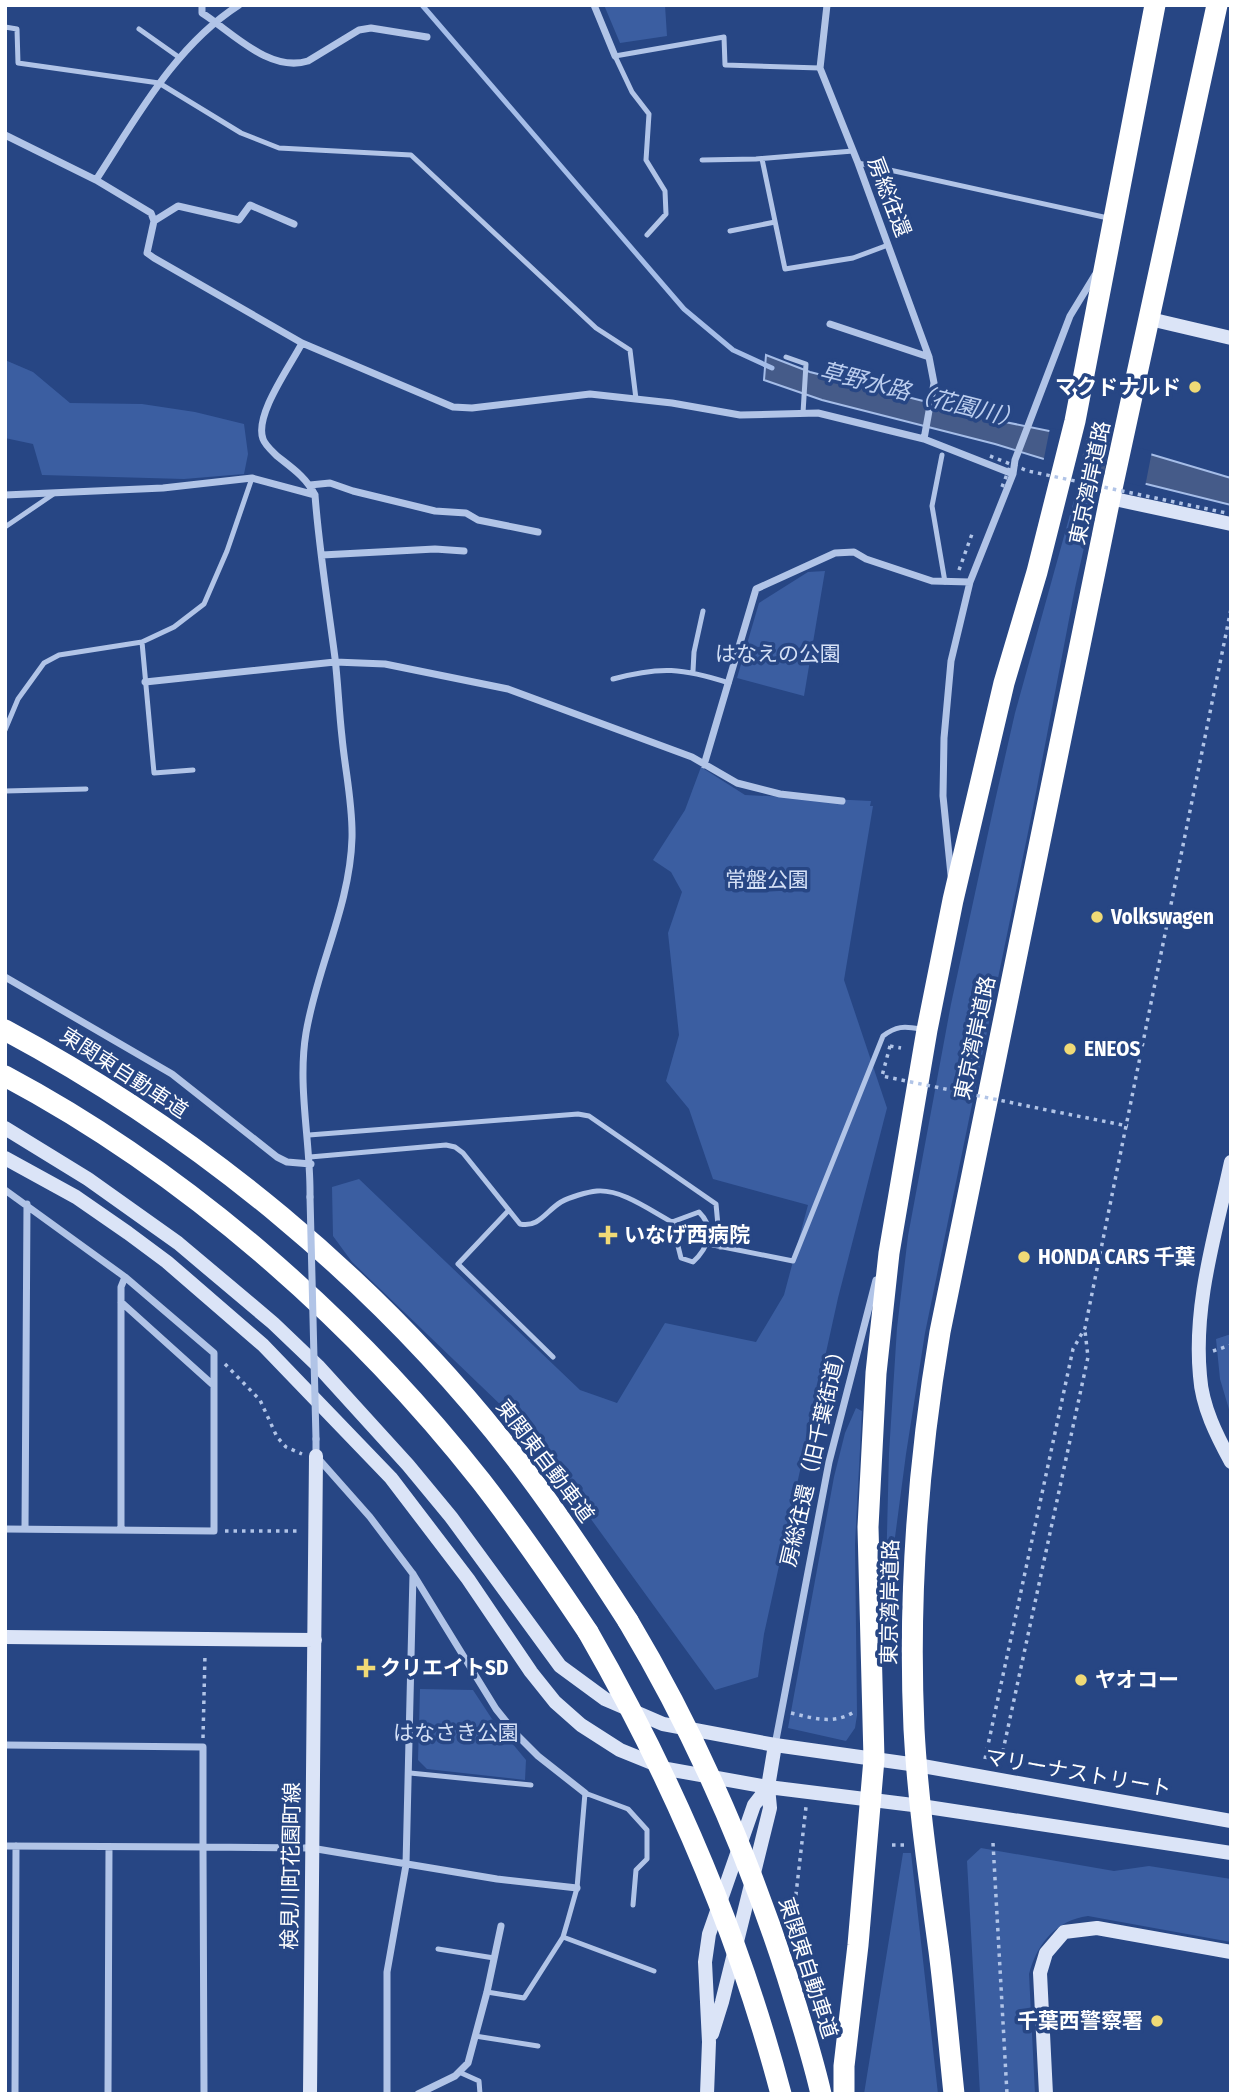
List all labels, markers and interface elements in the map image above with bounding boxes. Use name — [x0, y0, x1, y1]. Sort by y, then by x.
street label: 房総往還 — [862, 153, 916, 241]
water label: 草野水路（花園川） — [817, 356, 1025, 434]
place label: マクドナルド — [1055, 374, 1181, 400]
marker: マクドナルド — [1187, 379, 1203, 395]
street label: 東京湾岸道路 — [1064, 419, 1116, 547]
park label: はなえの公園 — [715, 641, 841, 667]
park label: 常盤公園 — [725, 867, 809, 893]
place label: Volkswagen — [1110, 904, 1214, 930]
marker: Volkswagen — [1089, 909, 1105, 925]
street label: 東京湾岸道路 — [949, 974, 1001, 1102]
street label: 東関東自動車道 — [55, 1022, 193, 1124]
place label: ENEOS — [1084, 1036, 1140, 1062]
marker: ENEOS — [1062, 1041, 1078, 1057]
place label: いなげ西病院 — [624, 1222, 750, 1248]
marker: いなげ西病院 — [598, 1225, 618, 1245]
place label: HONDA CARS 千葉 — [1038, 1244, 1196, 1270]
marker: HONDA CARS 千葉 — [1016, 1249, 1032, 1265]
street label: 房総往還（旧千葉街道） — [775, 1339, 853, 1569]
street label: 東関東自動車道 — [490, 1394, 600, 1528]
street label: 東京湾岸道路 — [876, 1539, 904, 1665]
place label: クリエイトSD — [380, 1655, 508, 1681]
marker: クリエイトSD — [358, 1660, 374, 1676]
place label: ヤオコー — [1095, 1667, 1179, 1693]
marker: ヤオコー — [1073, 1672, 1089, 1688]
park label: はなさき公園 — [393, 1720, 519, 1746]
street label: マリーナストリート — [983, 1744, 1173, 1802]
street label: 検見川町花園町線 — [277, 1782, 305, 1950]
street label: 東関東自動車道 — [773, 1894, 843, 2042]
place label: 千葉西警察署 — [1017, 2008, 1143, 2034]
marker: 千葉西警察署 — [1149, 2013, 1165, 2029]

